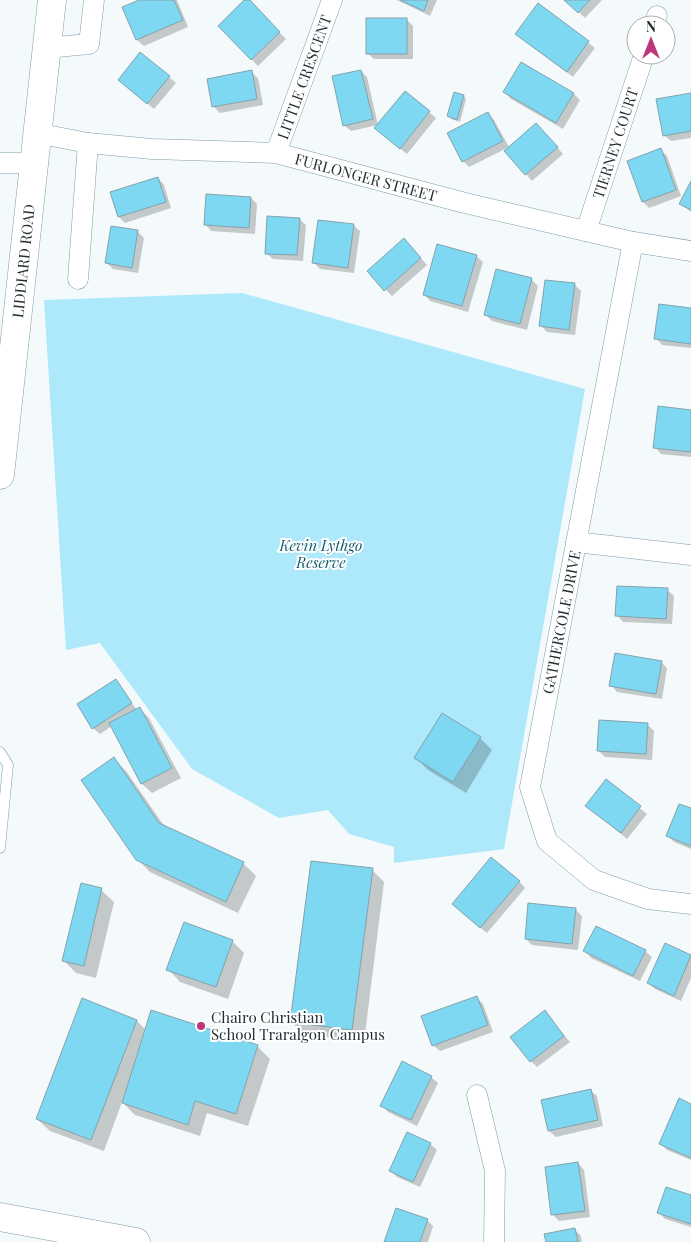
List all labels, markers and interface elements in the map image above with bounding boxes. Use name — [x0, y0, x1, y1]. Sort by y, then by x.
street label: LITTLE CRESCENT — [272, 12, 336, 142]
north arrow — [626, 15, 676, 65]
text: N — [646, 17, 656, 36]
street label: TIERNEY COURT — [588, 85, 642, 201]
street label: FURLONGER STREET — [293, 148, 439, 206]
street label: LIDDIARD ROAD — [7, 203, 39, 319]
park label: Kevin Lythgo Reserve — [279, 535, 362, 572]
street label: GATHERCOLE DRIVE — [537, 548, 585, 696]
place label: Chairo Christian School Traralgon Campus — [211, 1007, 385, 1044]
marker: Chairo Christian School Traralgon Campus — [195, 1020, 207, 1032]

